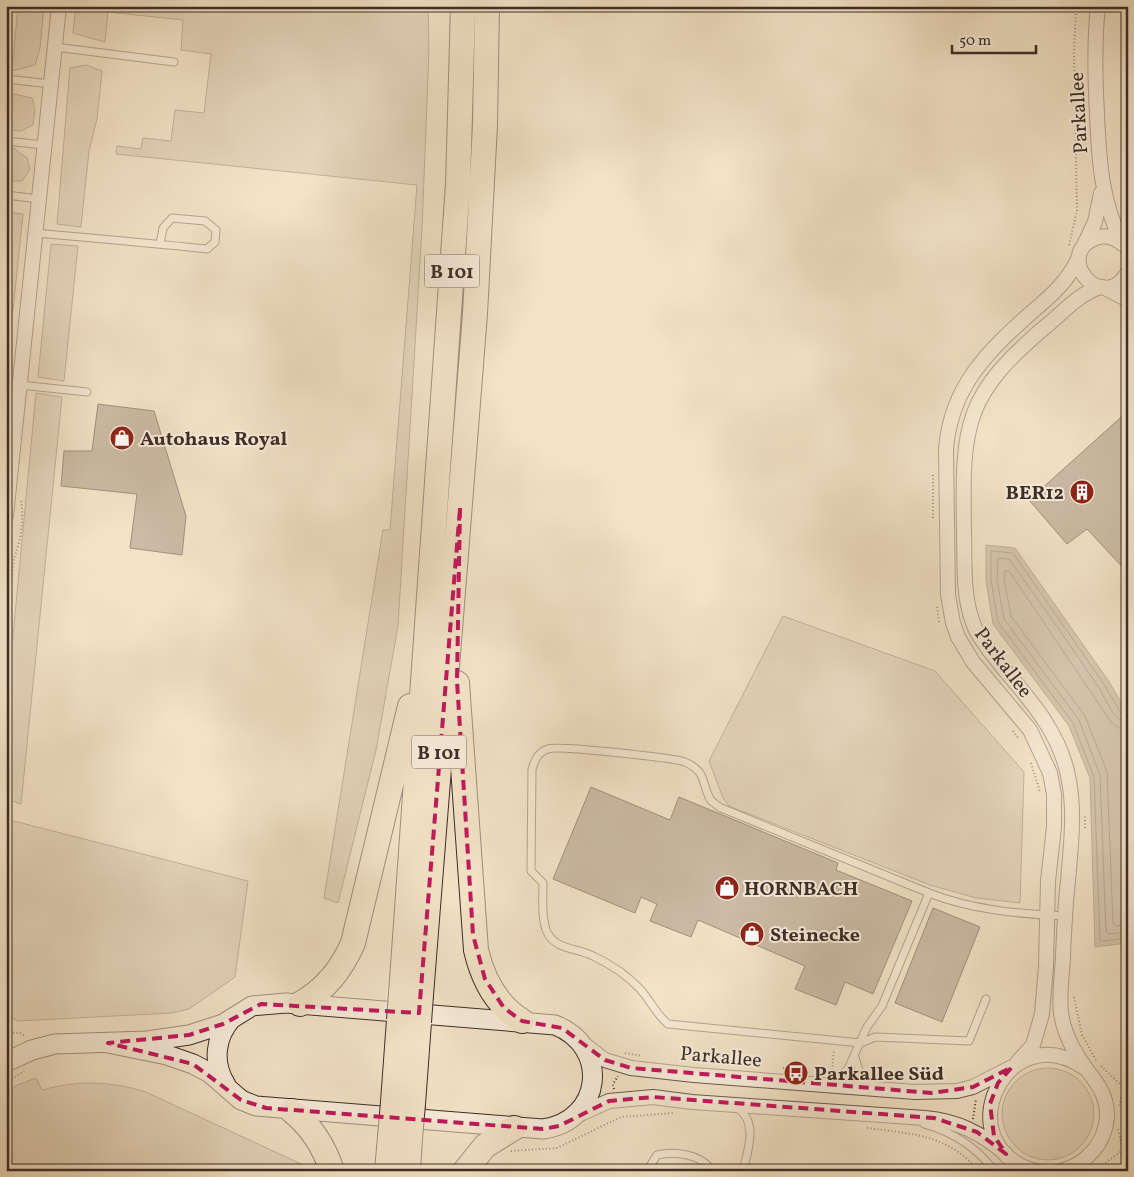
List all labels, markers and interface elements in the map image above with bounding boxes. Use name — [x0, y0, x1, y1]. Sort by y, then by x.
scale bar — [952, 22, 1035, 54]
text: 50 m — [959, 31, 991, 52]
street label: Parkallee — [1064, 71, 1096, 154]
road number: B 101 — [424, 255, 480, 288]
shop icon: Autohaus Royal — [109, 425, 135, 451]
place label: Autohaus Royal — [140, 426, 288, 454]
building icon: BER12 — [1069, 479, 1095, 505]
place label: BER12 — [1006, 480, 1064, 508]
street label: Parkallee — [967, 622, 1038, 704]
road number: B 101 — [412, 736, 466, 769]
shop icon: HORNBACH — [714, 875, 740, 901]
place label: HORNBACH — [744, 876, 858, 904]
shop icon: Steinecke — [739, 921, 765, 947]
place label: Steinecke — [770, 922, 860, 950]
street label: Parkallee — [679, 1040, 763, 1076]
bus stop icon: Parkallee Süd — [783, 1060, 809, 1086]
place label: Parkallee Süd — [814, 1061, 944, 1089]

